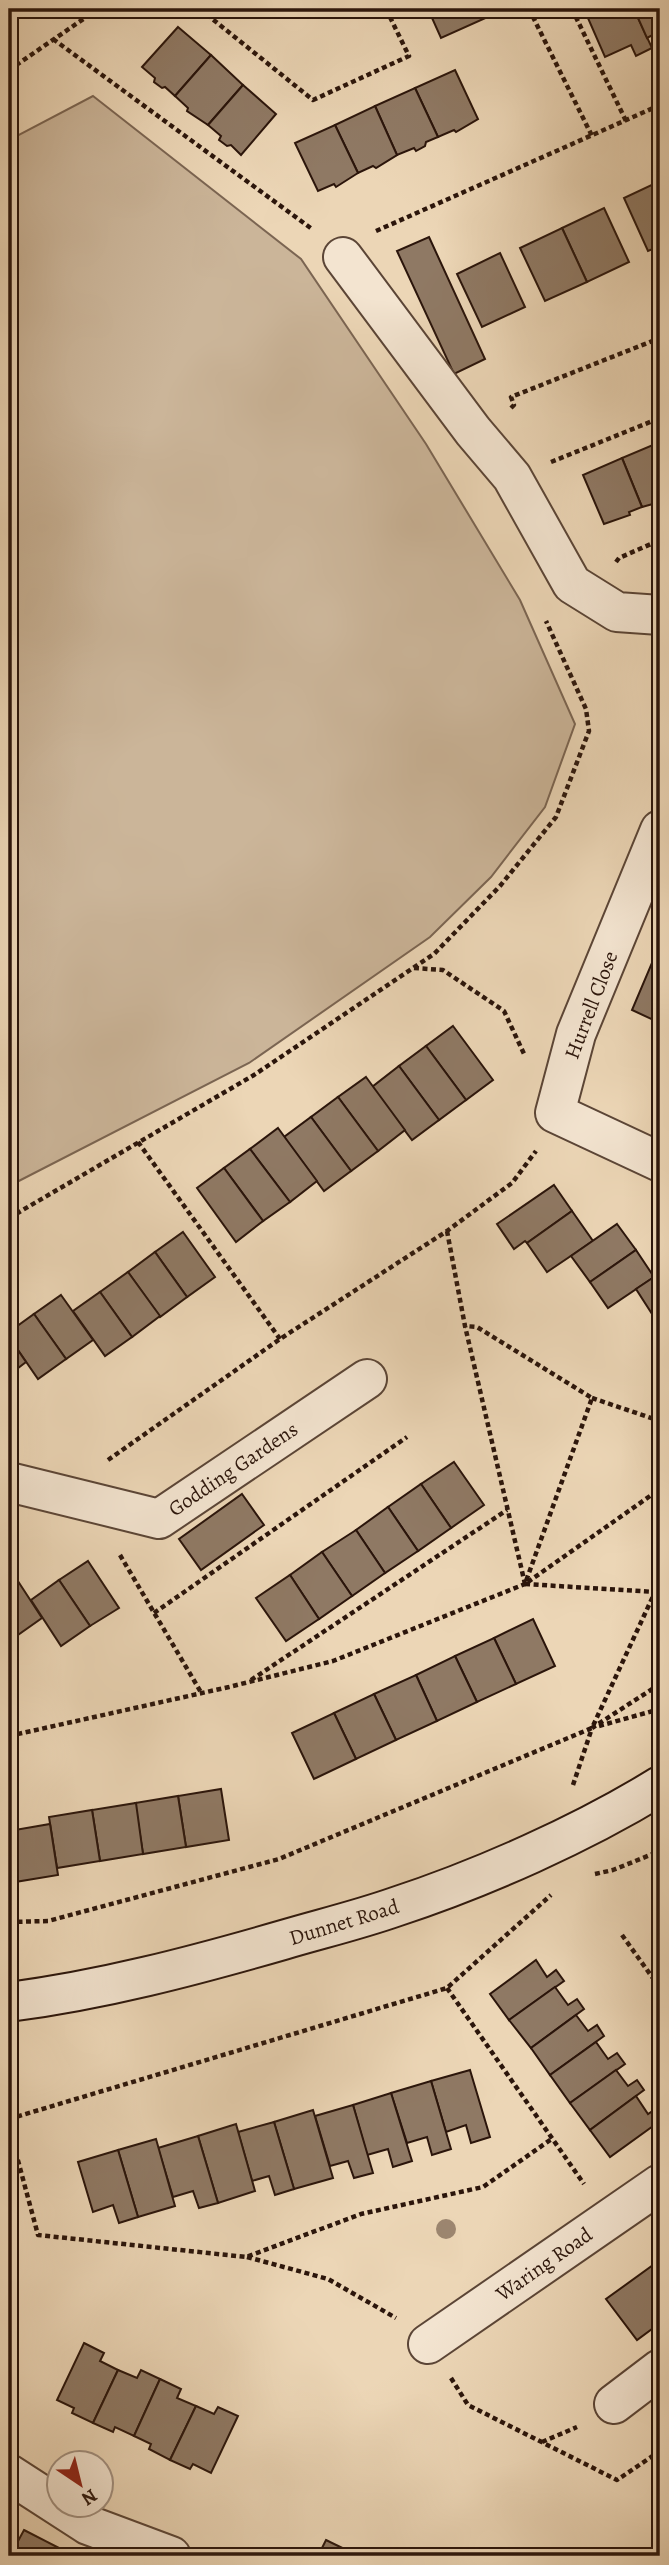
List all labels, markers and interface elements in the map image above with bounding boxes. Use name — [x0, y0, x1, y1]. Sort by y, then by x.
street label: Hurrell Close — [558, 947, 624, 1063]
street label: Godding Gardens — [163, 1415, 303, 1523]
street label: Dunnet Road — [286, 1892, 403, 1952]
street label: Waring Road — [489, 2220, 598, 2308]
north arrow — [46, 2450, 116, 2520]
text: N — [76, 2482, 102, 2512]

